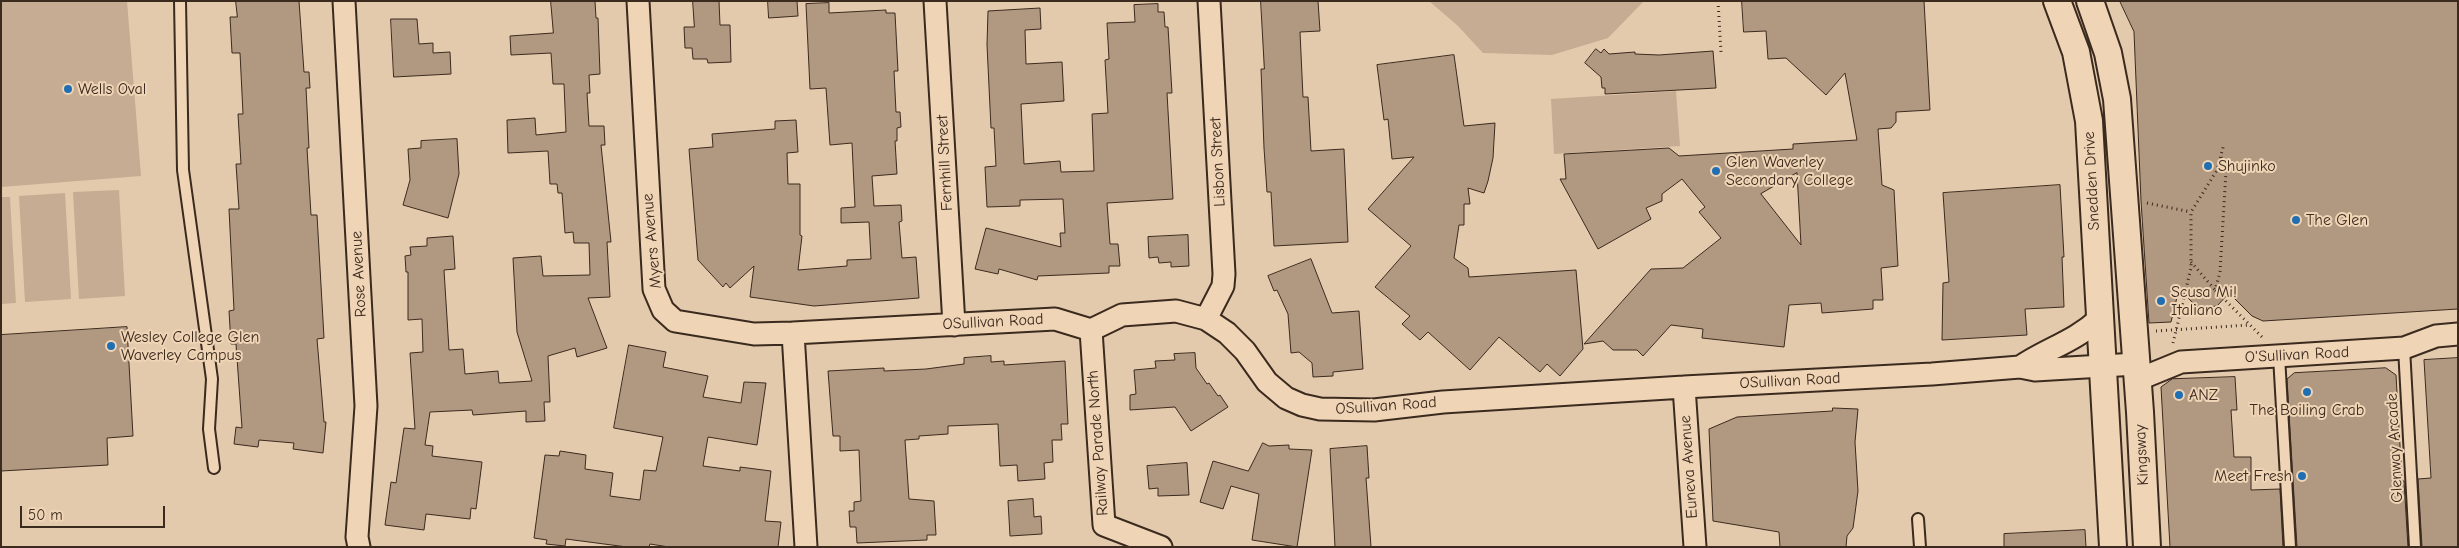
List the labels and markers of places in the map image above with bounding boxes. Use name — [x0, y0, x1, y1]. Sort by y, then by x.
place label: Wells Oval — [78, 79, 146, 99]
marker: Wells Oval — [62, 83, 74, 95]
place label: Glen Waverley Secondary College — [1726, 152, 1853, 190]
place label: Shujinko — [2218, 156, 2276, 176]
marker: Shujinko — [2202, 160, 2214, 172]
marker: Glen Waverley Secondary College — [1710, 165, 1722, 177]
place label: The Glen — [2306, 210, 2368, 230]
marker: The Glen — [2290, 214, 2302, 226]
place label: Scusa Mi! Italiano — [2171, 282, 2237, 320]
marker: Scusa Mi! Italiano — [2155, 295, 2167, 307]
place label: Wesley College Glen Waverley Campus — [121, 327, 259, 365]
marker: Wesley College Glen Waverley Campus — [105, 340, 117, 352]
place label: ANZ — [2189, 385, 2218, 405]
marker: The Boiling Crab — [2301, 386, 2313, 398]
marker: ANZ — [2173, 389, 2185, 401]
place label: The Boiling Crab — [2250, 400, 2364, 420]
place label: Meet Fresh — [2214, 466, 2292, 486]
marker: Meet Fresh — [2296, 470, 2308, 482]

